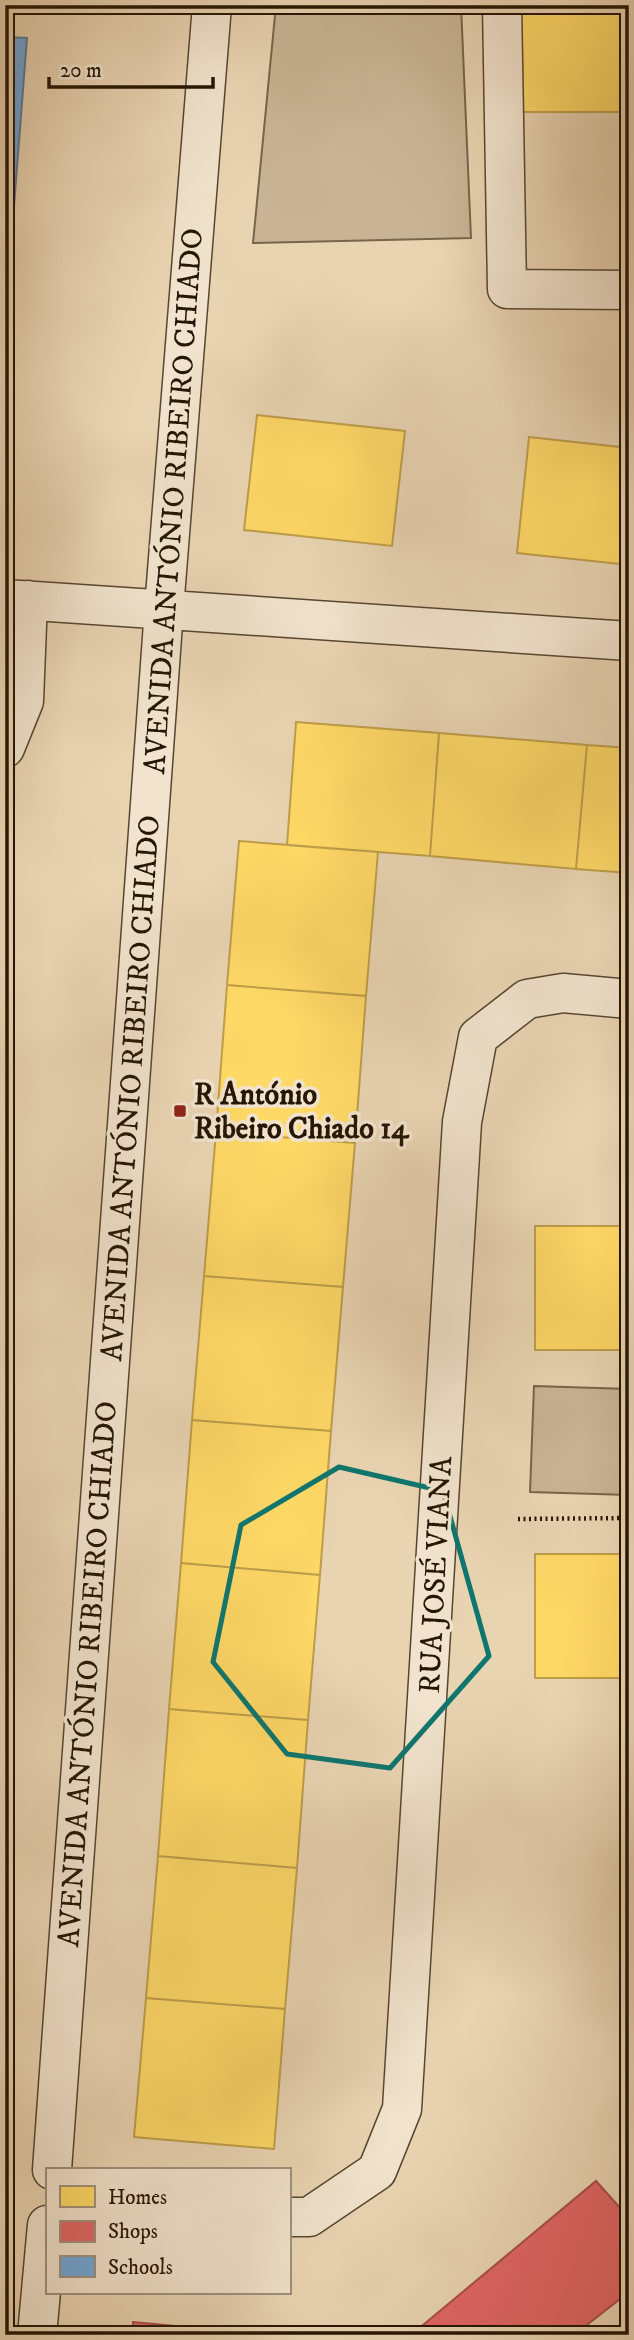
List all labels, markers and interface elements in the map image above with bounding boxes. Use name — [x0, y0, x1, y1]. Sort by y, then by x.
scale bar — [49, 46, 214, 90]
text: 20 m — [60, 58, 102, 84]
street label: AVENIDA ANTÓNIO RIBEIRO CHIADO — [135, 227, 212, 775]
street label: AVENIDA ANTÓNIO RIBEIRO CHIADO — [92, 814, 169, 1362]
place label: R António Ribeiro Chiado 14 — [194, 1077, 410, 1148]
marker: R António Ribeiro Chiado 14 — [172, 1103, 188, 1119]
street label: AVENIDA ANTÓNIO RIBEIRO CHIADO — [49, 1400, 126, 1948]
street label: RUA JOSÉ VIANA — [411, 1455, 461, 1695]
legend — [46, 2168, 290, 2294]
text: Homes — [108, 2185, 167, 2211]
text: Shops — [108, 2219, 158, 2245]
text: Schools — [108, 2255, 173, 2281]

